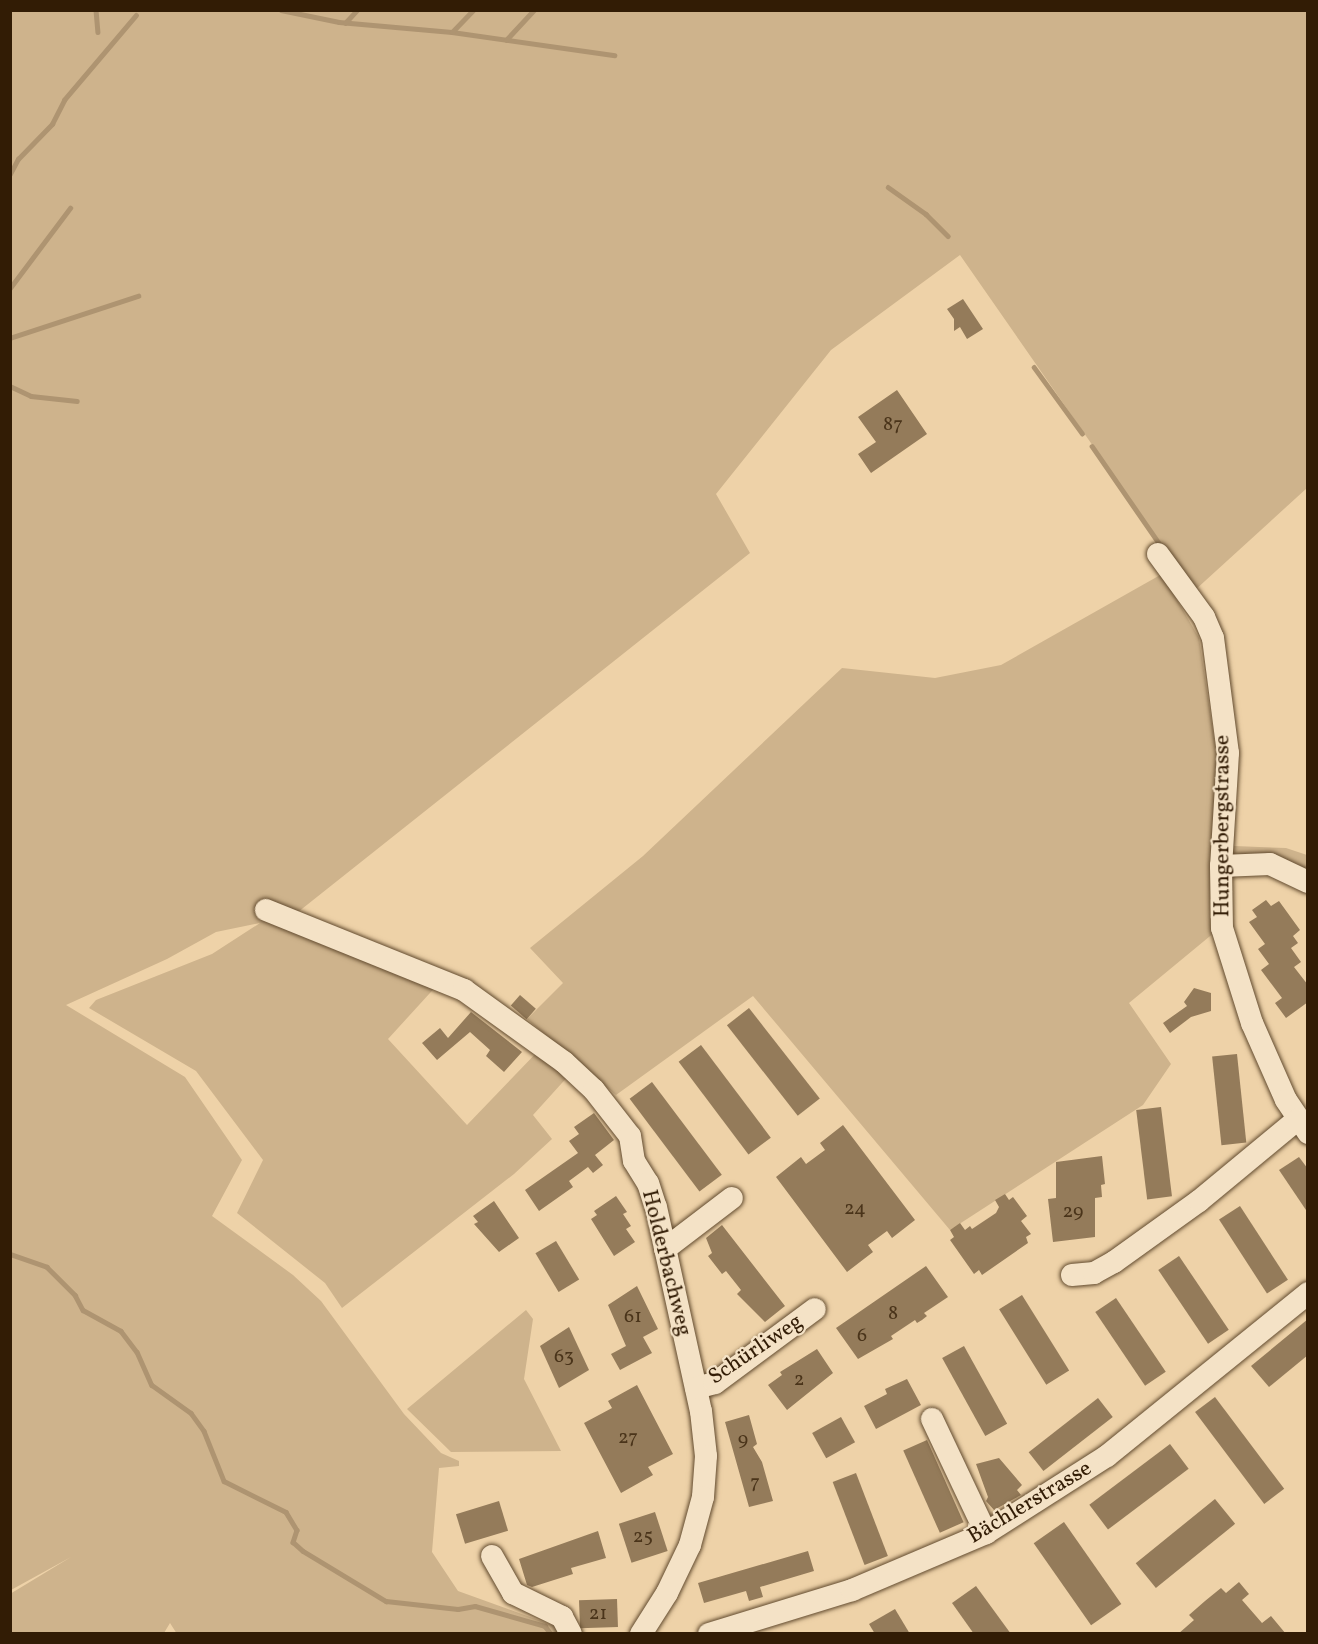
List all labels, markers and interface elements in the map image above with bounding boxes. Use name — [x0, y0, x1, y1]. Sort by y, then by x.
house number: 87 — [883, 413, 903, 437]
street label: Hungerbergstrasse — [1210, 735, 1236, 917]
street label: Holderbachweg — [635, 1187, 697, 1339]
house number: 24 — [844, 1197, 866, 1221]
house number: 29 — [1063, 1200, 1083, 1224]
house number: 8 — [888, 1302, 898, 1326]
house number: 61 — [624, 1305, 642, 1329]
street label: Schürliweg — [704, 1309, 808, 1391]
house number: 6 — [857, 1324, 867, 1348]
house number: 63 — [554, 1345, 574, 1369]
house number: 2 — [794, 1368, 804, 1392]
house number: 27 — [618, 1426, 638, 1450]
house number: 9 — [738, 1428, 748, 1452]
street label: Bächlerstrasse — [963, 1456, 1097, 1550]
house number: 7 — [750, 1471, 760, 1495]
house number: 25 — [633, 1525, 653, 1549]
house number: 21 — [589, 1602, 607, 1626]

